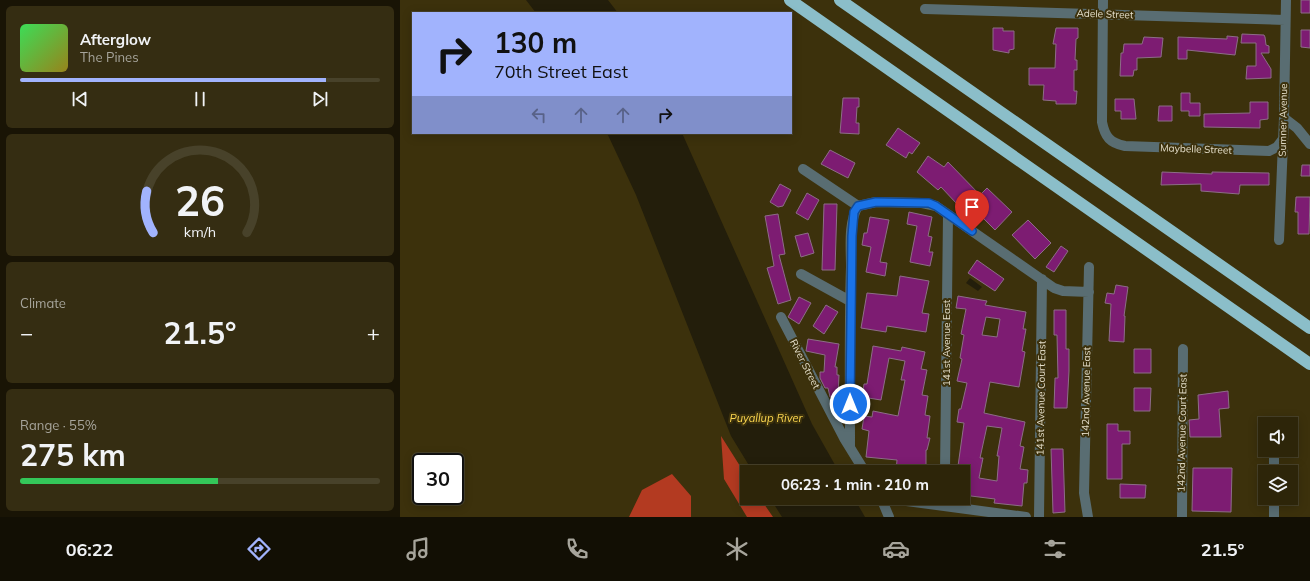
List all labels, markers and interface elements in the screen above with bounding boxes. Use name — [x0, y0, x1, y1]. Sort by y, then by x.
street label: Adele Street — [1076, 7, 1134, 22]
text: 130 m — [494, 25, 577, 60]
icon: right — [428, 28, 480, 80]
text: Afterglow — [80, 30, 151, 49]
text: The Pines — [80, 49, 139, 65]
text: 70th Street East — [494, 60, 628, 83]
street label: Sumner Avenue — [1276, 83, 1290, 157]
icon: previous — [69, 88, 91, 110]
icon: pause — [189, 88, 211, 110]
icon: next — [309, 88, 331, 110]
icon: left — [528, 104, 550, 126]
icon: ahead — [570, 104, 592, 126]
icon: ahead — [612, 104, 634, 126]
icon: right — [654, 104, 676, 126]
street label: Maybelle Street — [1160, 141, 1233, 157]
text: 26 — [175, 173, 225, 225]
pin — [955, 190, 989, 231]
icon: arrive — [961, 196, 983, 218]
text: km/h — [184, 222, 216, 240]
text: Climate — [20, 295, 66, 311]
street label: 141st Avenue East — [940, 299, 953, 386]
text: 21.5° — [164, 314, 236, 352]
text: − — [20, 319, 33, 347]
text: + — [367, 319, 380, 347]
street label: River Street — [787, 337, 823, 391]
street label: 141st Avenue Court East — [1034, 340, 1049, 455]
street label: 142nd Avenue East — [1079, 346, 1093, 437]
street label: 142nd Avenue Court East — [1174, 373, 1190, 492]
position arrow — [829, 383, 871, 425]
water label: Puyallup River — [730, 411, 803, 425]
text: Range · 55% — [20, 417, 97, 433]
map controls — [1258, 417, 1298, 505]
button: sound — [1258, 417, 1298, 457]
text: 275 km — [20, 436, 126, 474]
speed limit sign: 30 — [412, 453, 464, 505]
button: layers — [1258, 465, 1298, 505]
text: 06:23 · 1 min · 210 m — [781, 475, 929, 494]
icon: directions — [245, 535, 273, 563]
icon: music — [404, 535, 432, 563]
icon: phone — [563, 535, 591, 563]
icon: climate — [723, 535, 751, 563]
icon: car — [882, 535, 910, 563]
icon: filters — [1041, 535, 1069, 563]
text: 06:22 — [66, 538, 113, 561]
text: 21.5° — [1201, 538, 1244, 561]

